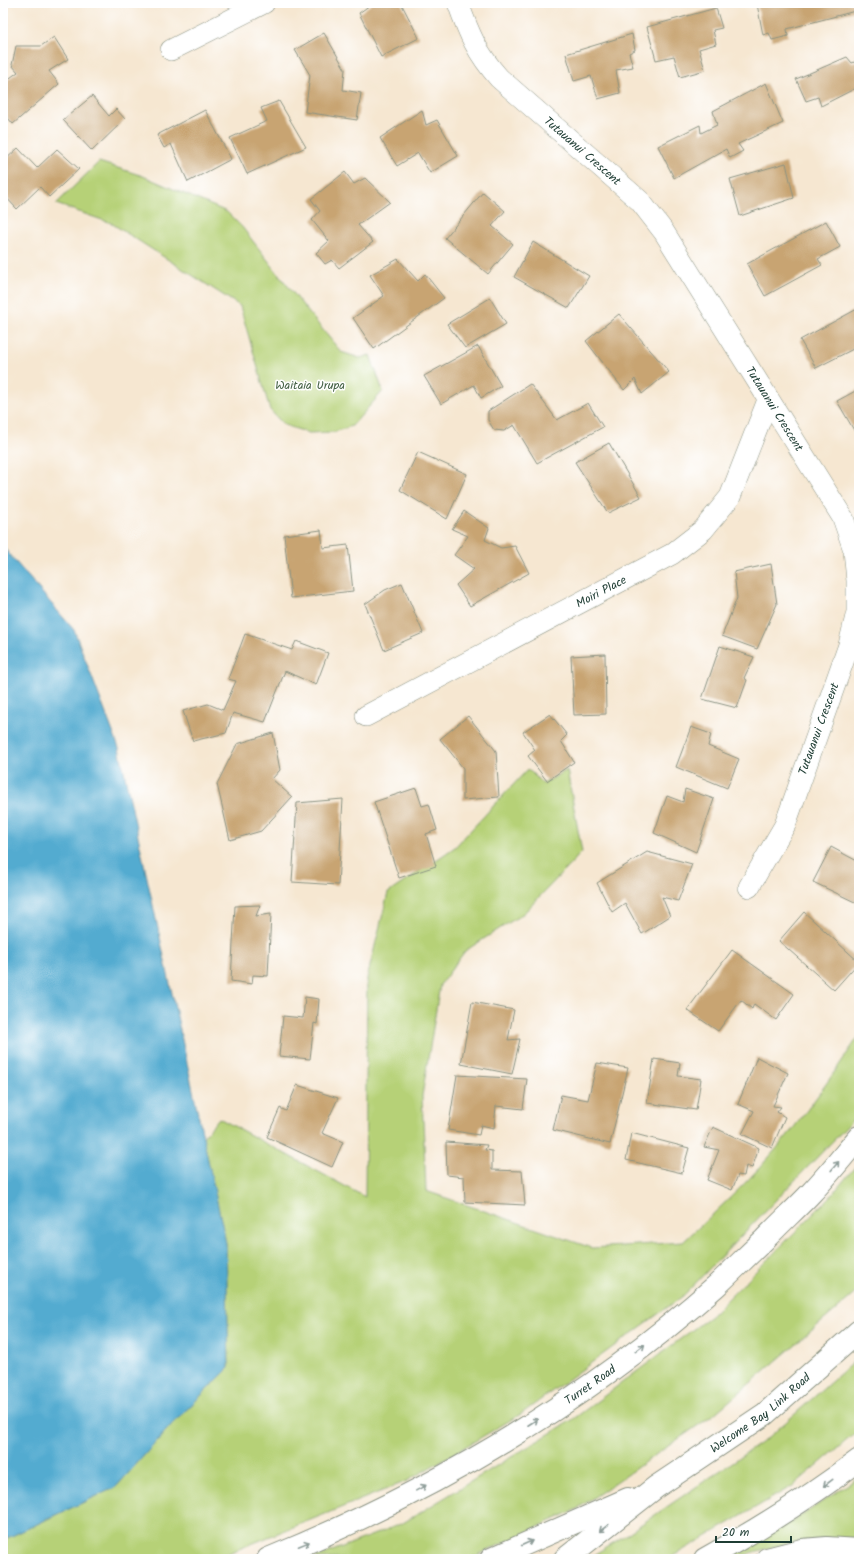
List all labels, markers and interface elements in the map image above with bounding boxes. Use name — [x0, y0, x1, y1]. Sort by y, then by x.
street label: Tutauanui Crescent — [540, 112, 626, 190]
street label: Tutauanui Crescent — [741, 363, 809, 455]
park label: Waitaia Urupa — [275, 376, 345, 395]
street label: Moiri Place — [572, 570, 630, 613]
street label: Tutauanui Crescent — [793, 680, 845, 778]
one-way arrow — [830, 1160, 839, 1171]
one-way arrow — [634, 1344, 645, 1352]
street label: Turret Road — [561, 1359, 621, 1410]
street label: Welcome Bay Link Road — [706, 1368, 816, 1458]
one-way arrow — [527, 1418, 538, 1426]
one-way arrow — [822, 1479, 833, 1487]
one-way arrow — [415, 1484, 427, 1491]
scale bar — [716, 1518, 791, 1544]
text: 20 m — [722, 1523, 750, 1542]
one-way arrow — [598, 1524, 609, 1533]
one-way arrow — [521, 1539, 533, 1547]
one-way arrow — [298, 1540, 310, 1548]

